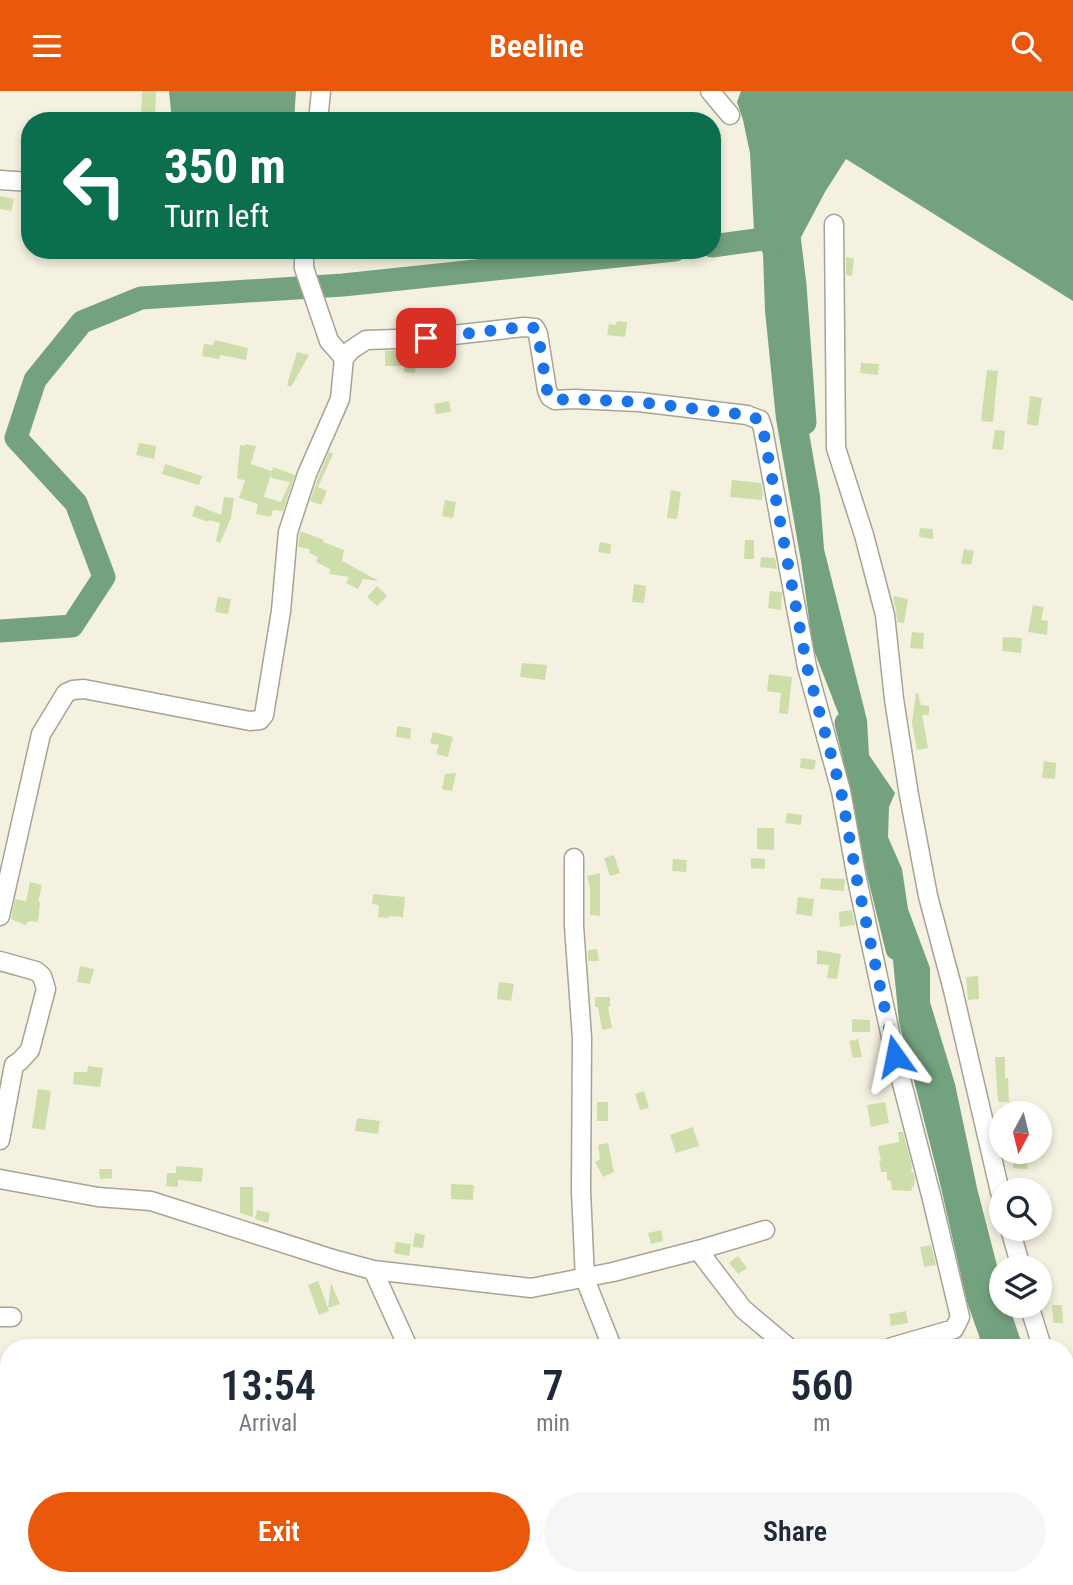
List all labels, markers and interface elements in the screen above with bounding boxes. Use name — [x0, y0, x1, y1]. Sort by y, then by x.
icon: menu — [28, 27, 66, 65]
text: Beeline — [489, 27, 584, 65]
icon: search — [1007, 27, 1045, 65]
text: 350 m — [164, 138, 286, 195]
icon: left — [49, 140, 140, 231]
text: Turn left — [164, 197, 269, 235]
pin — [396, 308, 456, 368]
icon: arrive — [407, 319, 445, 357]
position arrow — [858, 1019, 932, 1093]
north arrow — [989, 1101, 1052, 1164]
map controls — [989, 1101, 1052, 1318]
button: search — [989, 1178, 1052, 1241]
button: layers — [989, 1255, 1052, 1318]
text: 13:54 — [220, 1361, 316, 1410]
text: 7 — [543, 1361, 564, 1410]
text: 560 — [790, 1361, 854, 1410]
text: Arrival — [239, 1410, 297, 1437]
text: min — [536, 1410, 570, 1437]
text: m — [813, 1410, 831, 1437]
button: Exit — [28, 1492, 530, 1572]
button: Share — [544, 1492, 1046, 1572]

